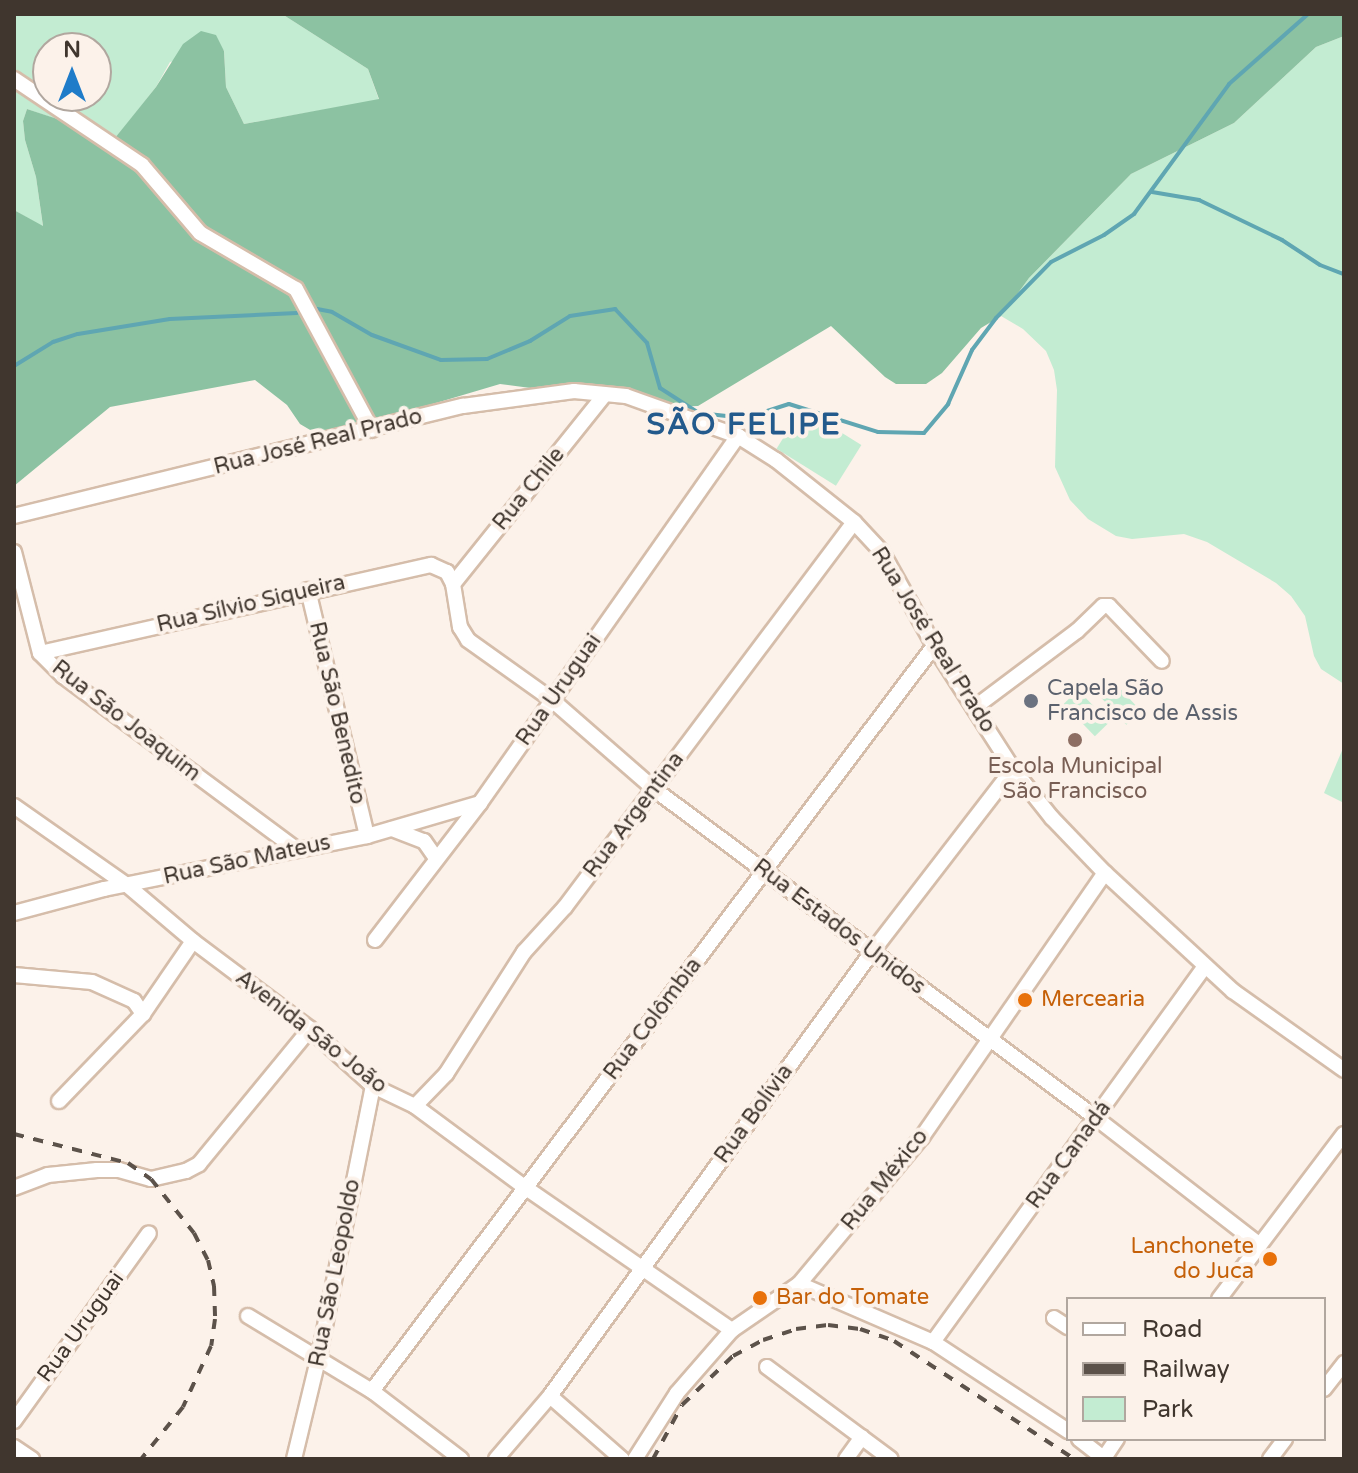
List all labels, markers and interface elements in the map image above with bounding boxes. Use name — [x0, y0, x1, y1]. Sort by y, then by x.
north arrow — [32, 32, 112, 112]
text: N — [63, 37, 81, 63]
street label: Rua José Real Prado — [211, 403, 425, 481]
district label: SÃO FELIPE — [646, 407, 842, 443]
street label: Rua Chile — [488, 442, 570, 536]
street label: Rua José Real Prado — [865, 542, 1001, 738]
street label: Rua Sílvio Siqueira — [154, 569, 348, 639]
street label: Rua São Benedito — [303, 619, 371, 807]
street label: Rua Uruguai — [511, 629, 607, 751]
street label: Rua São Joaquim — [47, 655, 205, 787]
place label: Capela São Francisco de Assis — [1047, 675, 1238, 726]
marker: Capela São Francisco de Assis — [1022, 692, 1040, 710]
marker: Escola Municipal São Francisco — [1066, 731, 1084, 749]
street label: Rua Argentina — [578, 747, 690, 883]
place label: Escola Municipal São Francisco — [987, 753, 1163, 804]
street label: Rua São Mateus — [161, 829, 333, 891]
street label: Rua Estados Unidos — [748, 854, 930, 1000]
street label: Rua Colômbia — [598, 953, 708, 1085]
street label: Avenida São João — [230, 965, 392, 1099]
place label: Mercearia — [1041, 987, 1145, 1013]
marker: Mercearia — [1016, 991, 1034, 1009]
street label: Rua Bolívia — [709, 1059, 799, 1169]
street label: Rua Canadá — [1021, 1096, 1117, 1214]
street label: Rua México — [836, 1124, 934, 1236]
street label: Rua São Leopoldo — [304, 1177, 366, 1369]
place label: Lanchonete do Juca — [1131, 1233, 1254, 1284]
marker: Lanchonete do Juca — [1261, 1250, 1279, 1268]
street label: Rua Uruguai — [32, 1267, 130, 1387]
place label: Bar do Tomate — [776, 1285, 929, 1311]
marker: Bar do Tomate — [751, 1289, 769, 1307]
legend — [1066, 1297, 1326, 1441]
text: Road — [1142, 1315, 1202, 1344]
text: Railway — [1142, 1355, 1230, 1384]
text: Park — [1142, 1395, 1193, 1424]

